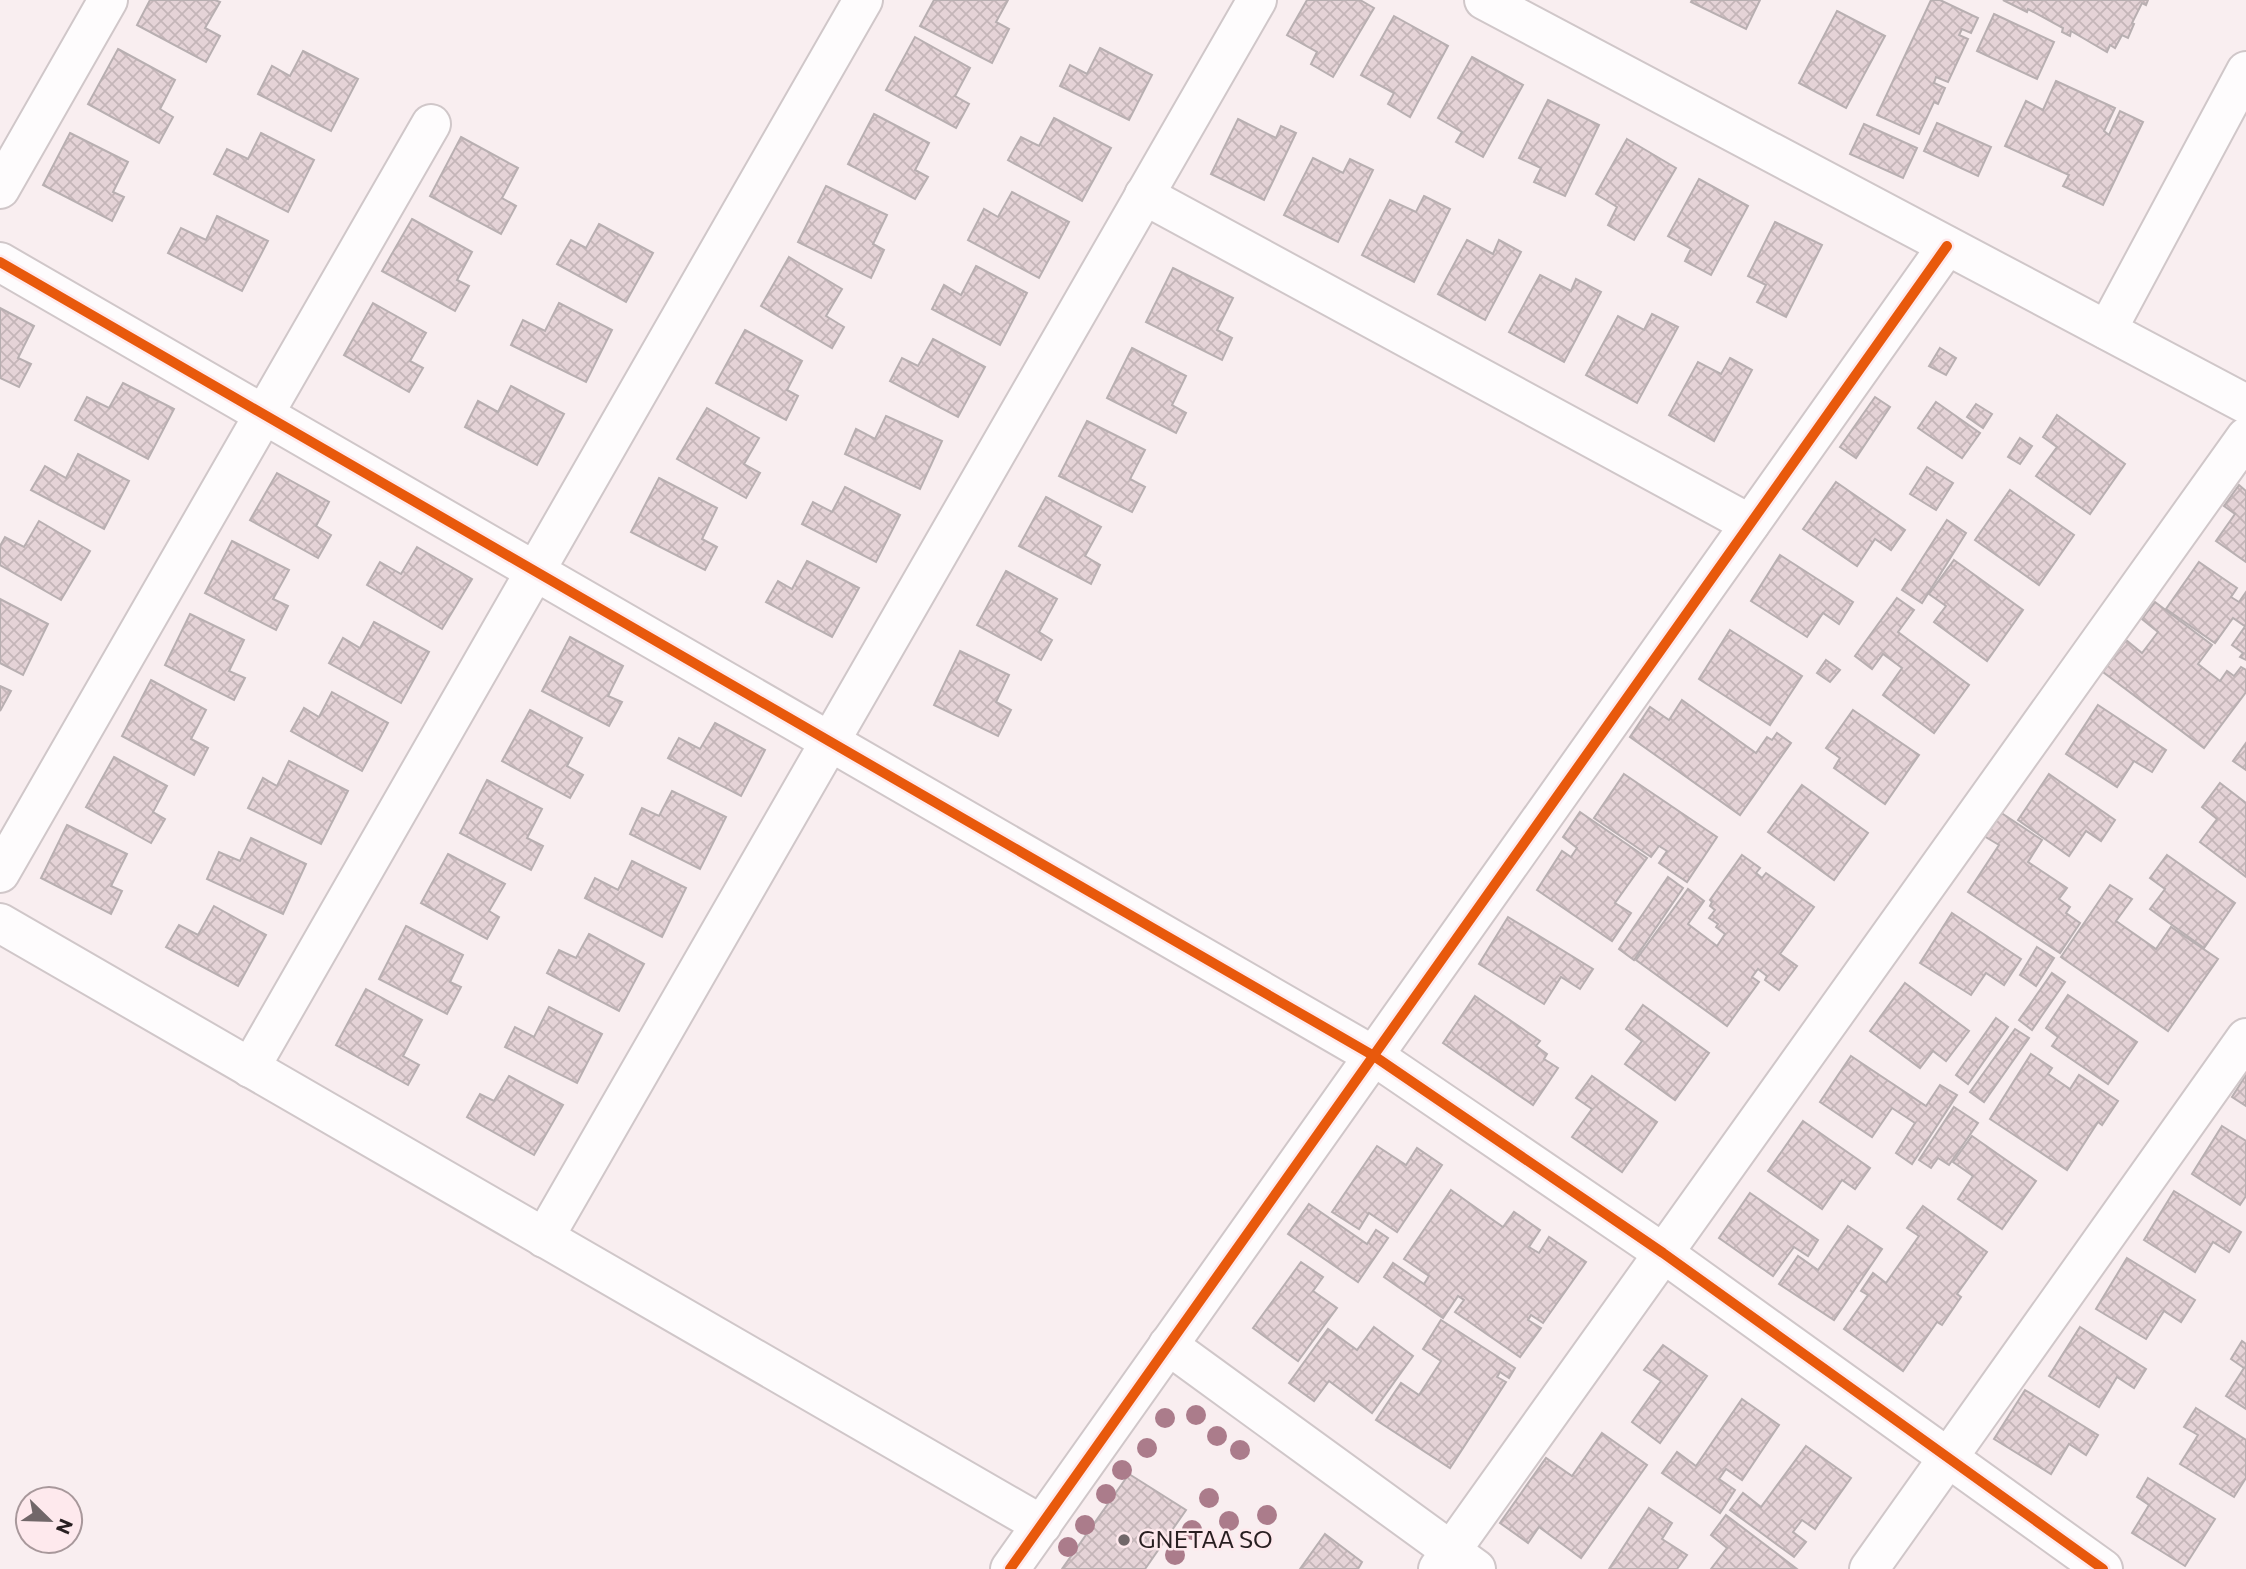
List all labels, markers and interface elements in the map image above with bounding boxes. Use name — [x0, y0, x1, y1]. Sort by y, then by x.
north arrow — [14, 1485, 84, 1555]
text: N — [52, 1516, 78, 1538]
place label: GNETAA SO — [1138, 1524, 1273, 1553]
marker: GNETAA SO — [1116, 1532, 1132, 1548]

